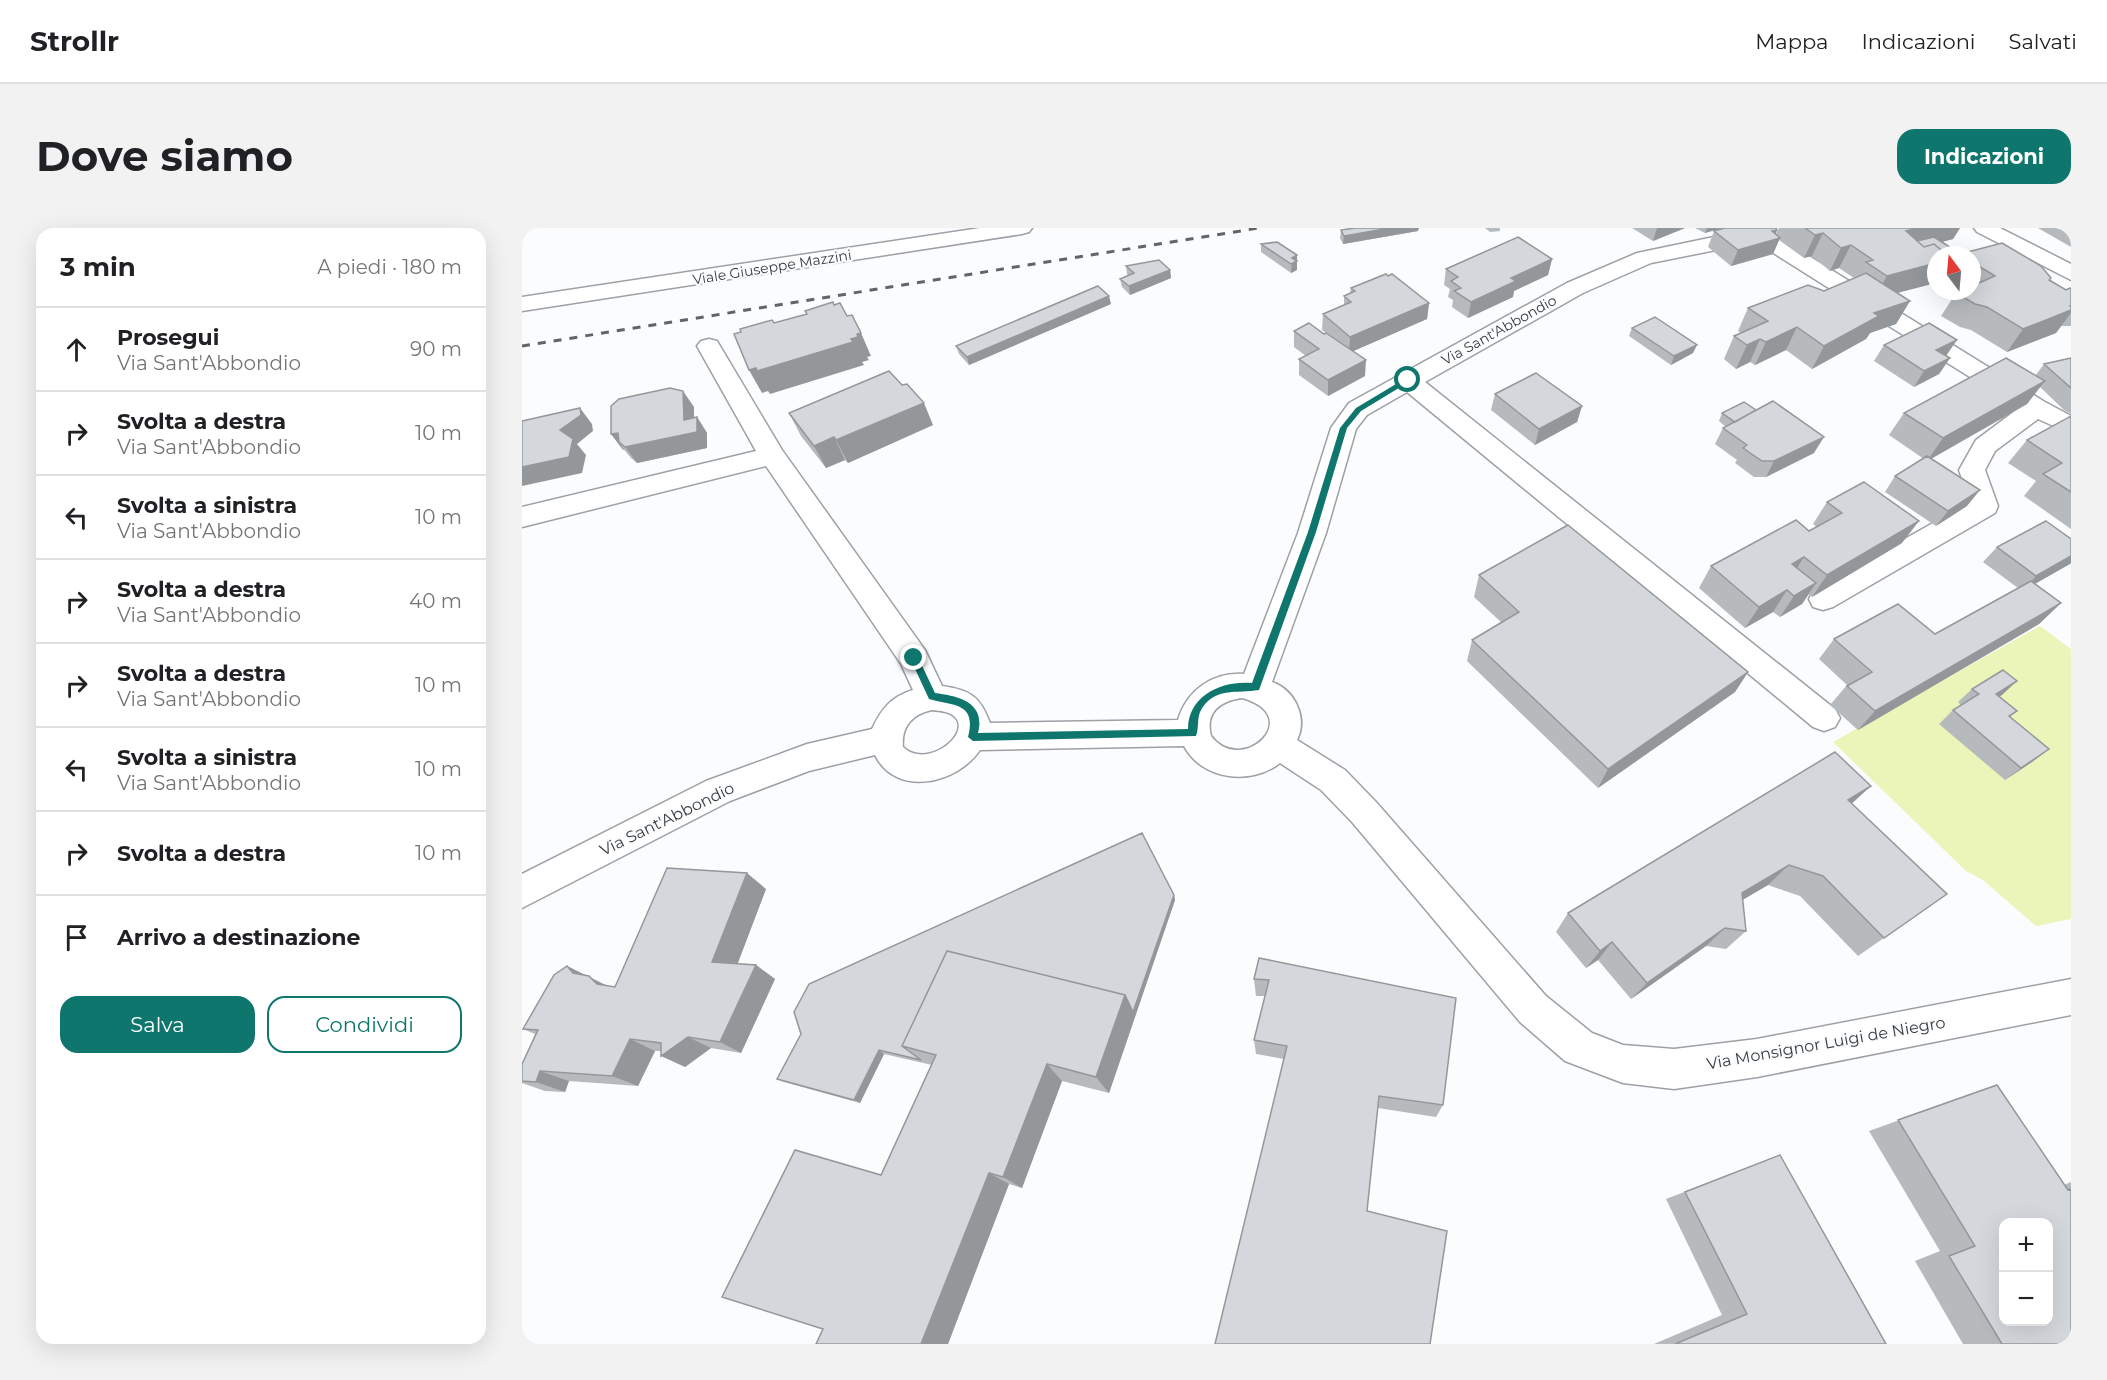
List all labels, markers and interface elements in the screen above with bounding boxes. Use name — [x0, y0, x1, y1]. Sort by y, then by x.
text: Strollr — [30, 24, 119, 58]
text: Mappa — [1755, 29, 1828, 54]
text: Indicazioni — [1861, 29, 1976, 54]
text: Salvati — [2009, 29, 2077, 54]
button: Indicazioni — [1897, 129, 2071, 184]
text: Dove siamo — [36, 130, 293, 182]
street label: Viale Giuseppe Mazzini — [691, 246, 853, 288]
north arrow — [1927, 246, 1981, 300]
text: 3 min — [60, 251, 136, 283]
text: A piedi · 180 m — [317, 255, 462, 279]
street label: Via Sant'Abbondio — [1438, 291, 1560, 369]
text: Prosegui — [117, 324, 219, 351]
icon: ahead — [60, 333, 93, 366]
text: 90 m — [410, 337, 462, 361]
text: Via Sant'Abbondio — [117, 351, 301, 375]
route start — [1394, 366, 1420, 392]
text: Svolta a destra — [117, 408, 286, 435]
icon: right — [60, 417, 93, 450]
text: 10 m — [415, 421, 462, 445]
text: Via Sant'Abbondio — [117, 435, 301, 459]
text: Svolta a sinistra — [117, 492, 297, 519]
icon: left — [60, 501, 93, 534]
text: 10 m — [415, 505, 462, 529]
text: Via Sant'Abbondio — [117, 519, 301, 543]
text: Svolta a destra — [117, 576, 286, 603]
icon: right — [60, 585, 93, 618]
text: 40 m — [409, 589, 462, 613]
text: Via Sant'Abbondio — [117, 603, 301, 627]
route end — [900, 644, 926, 670]
text: Svolta a destra — [117, 660, 286, 687]
icon: right — [60, 669, 93, 702]
text: 10 m — [415, 673, 462, 697]
text: Via Sant'Abbondio — [117, 687, 301, 711]
text: Svolta a sinistra — [117, 744, 297, 771]
icon: left — [60, 753, 93, 786]
text: 10 m — [415, 757, 462, 781]
text: Via Sant'Abbondio — [117, 771, 301, 795]
street label: Via Sant'Abbondio — [597, 778, 737, 860]
icon: right — [60, 837, 93, 870]
text: Svolta a destra — [117, 840, 286, 867]
text: 10 m — [415, 841, 462, 865]
icon: arrive — [60, 921, 93, 954]
text: Arrivo a destinazione — [117, 924, 360, 951]
button: Salva — [60, 996, 255, 1053]
button: Condividi — [267, 996, 462, 1053]
street label: Via Monsignor Luigi de Niegro — [1705, 1013, 1947, 1073]
map controls — [1999, 1218, 2053, 1326]
button: + — [1999, 1218, 2053, 1272]
button: − — [1999, 1272, 2053, 1326]

